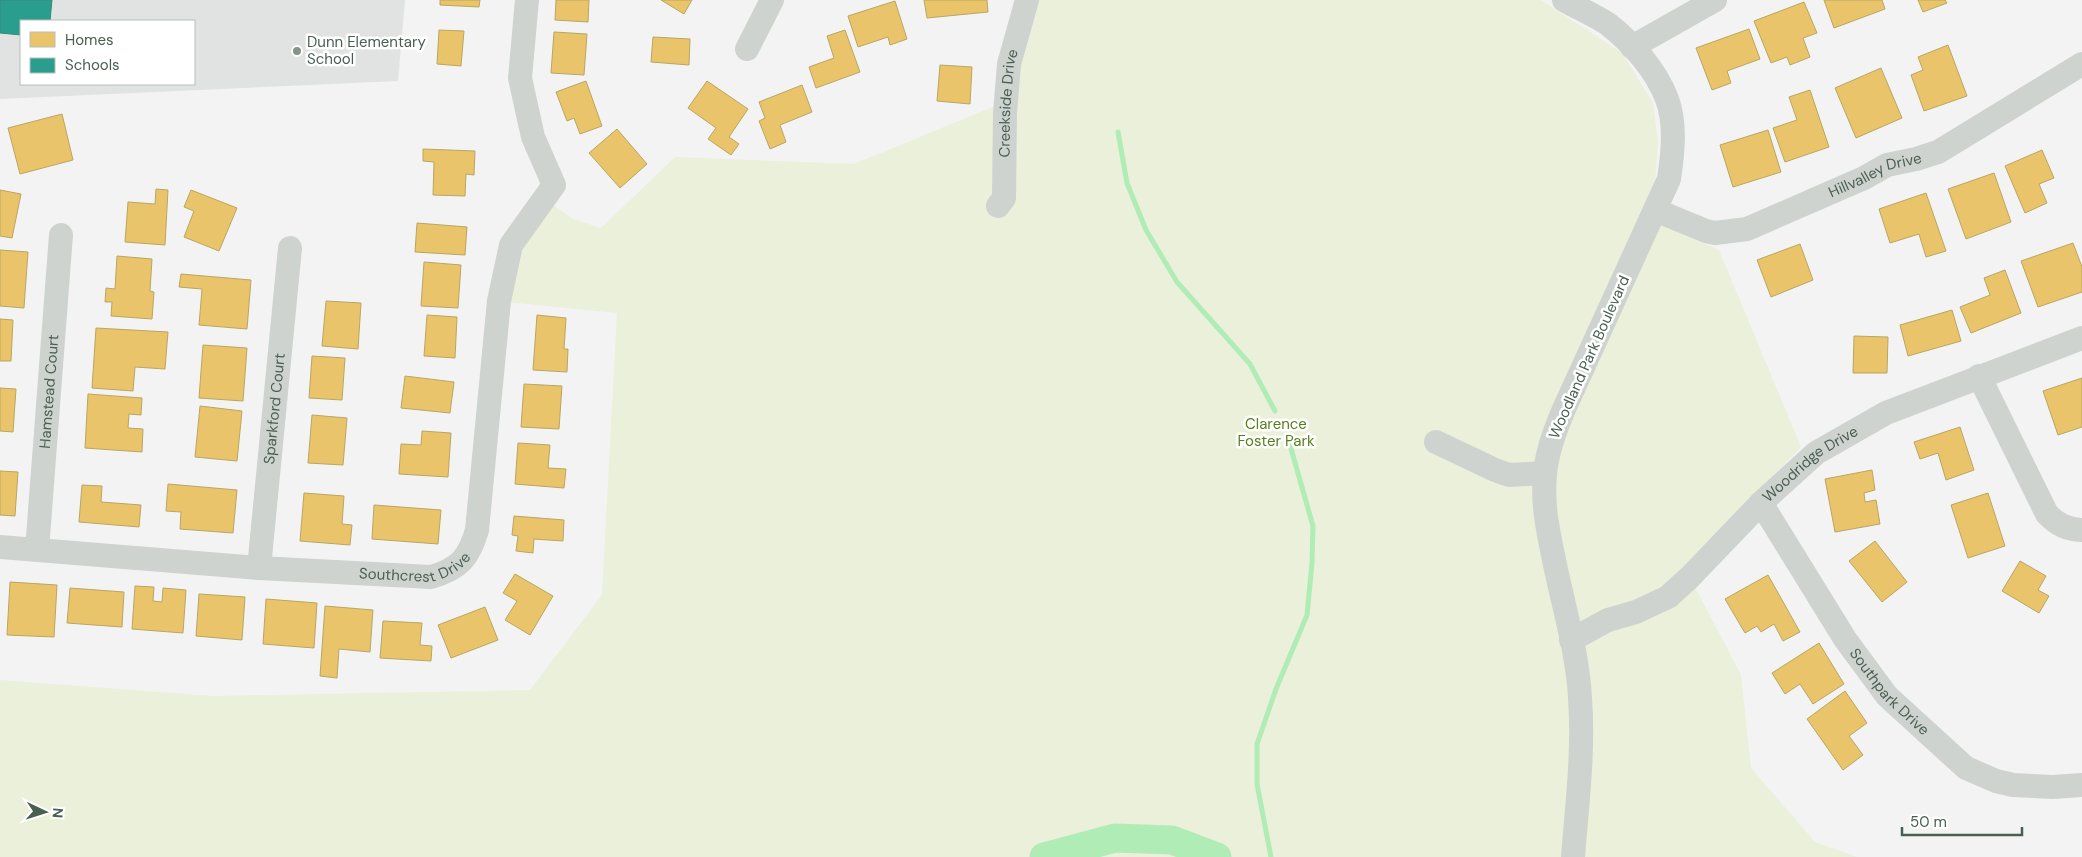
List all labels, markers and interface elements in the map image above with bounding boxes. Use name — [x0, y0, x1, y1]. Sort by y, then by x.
legend — [20, 20, 195, 85]
text: Homes — [65, 30, 114, 50]
place label: Dunn Elementary School — [307, 32, 427, 69]
marker: Dunn Elementary School — [291, 45, 303, 57]
street label: Creekside Drive — [994, 47, 1023, 158]
text: Schools — [65, 55, 120, 75]
street label: Hillvalley Drive — [1825, 148, 1924, 202]
street label: Woodland Park Boulevard — [1544, 272, 1634, 442]
street label: Hamstead Court — [35, 334, 63, 449]
street label: Sparkford Court — [259, 352, 290, 465]
park label: Clarence Foster Park — [1237, 414, 1315, 451]
street label: Woodridge Drive — [1758, 421, 1862, 507]
street label: Southcrest Drive — [359, 548, 475, 587]
street label: Southpark Drive — [1845, 644, 1934, 740]
north arrow — [20, 787, 70, 837]
scale bar — [1902, 804, 2022, 836]
text: N — [49, 807, 67, 819]
text: 50 m — [1910, 812, 1947, 832]

